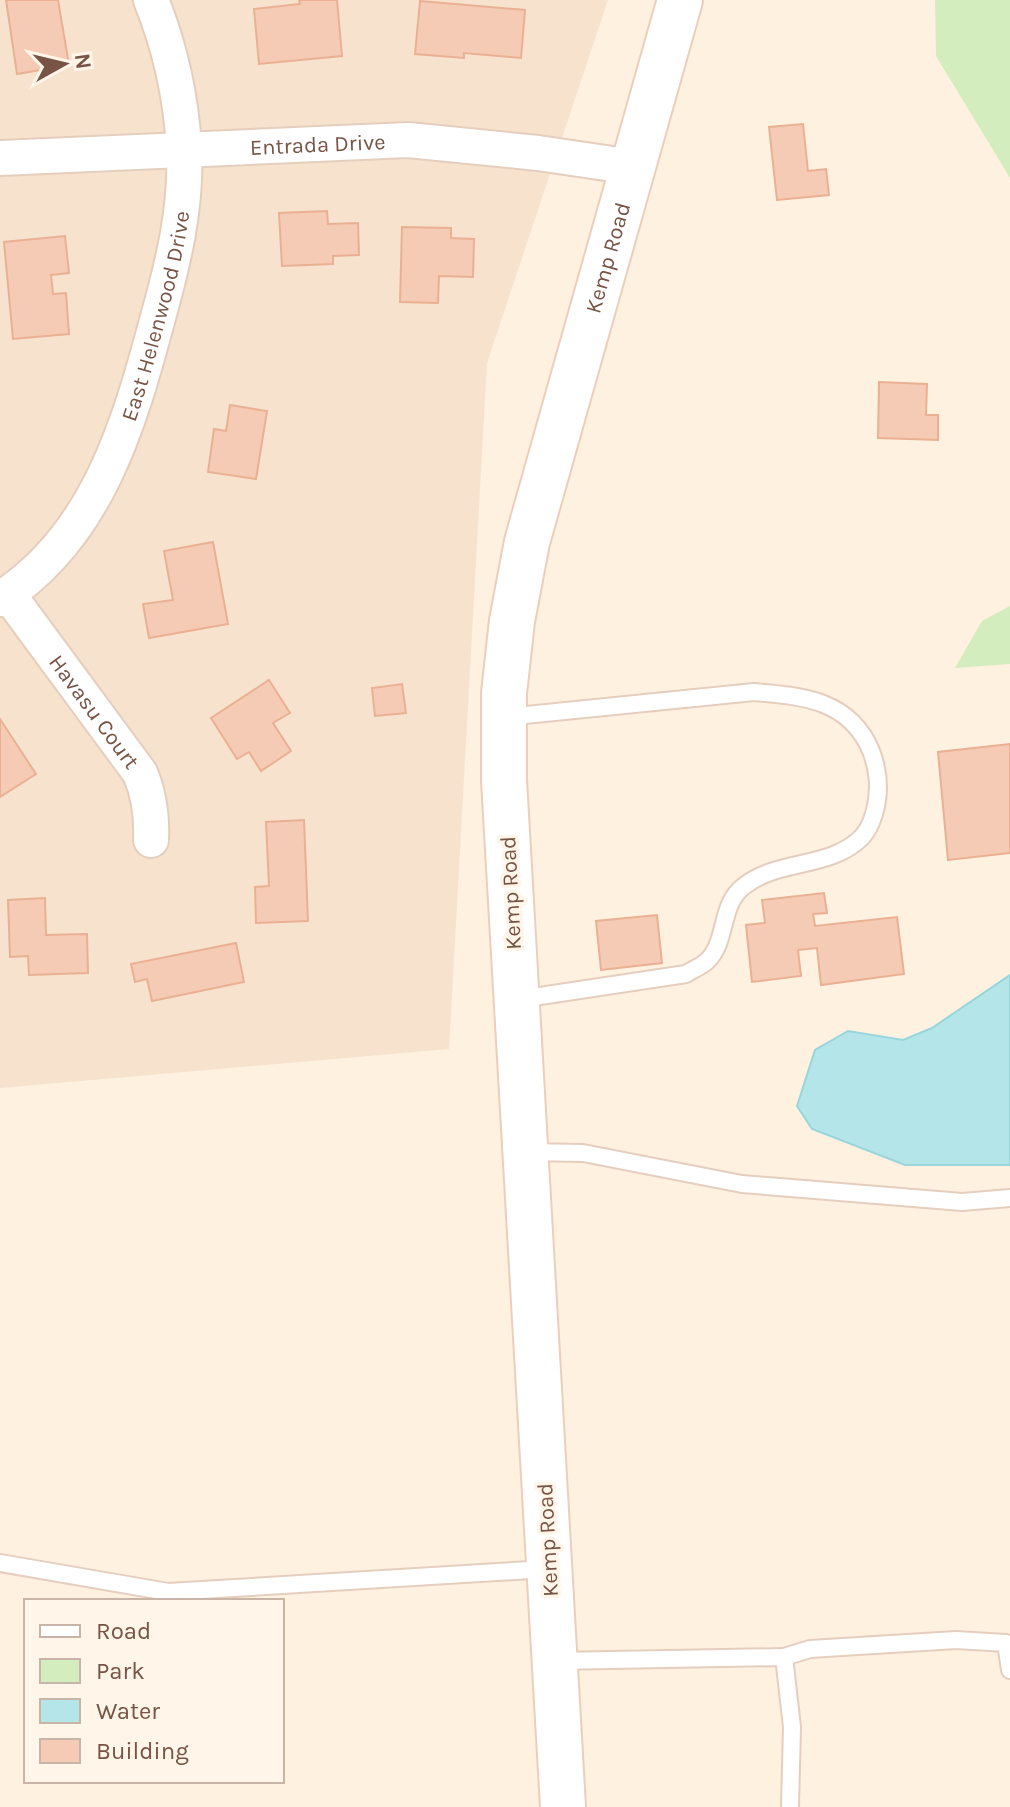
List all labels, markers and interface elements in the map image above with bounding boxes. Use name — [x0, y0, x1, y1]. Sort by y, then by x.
north arrow — [24, 24, 104, 104]
text: N — [69, 52, 97, 71]
street label: Entrada Drive — [249, 129, 386, 161]
street label: Kemp Road — [580, 200, 636, 316]
street label: East Helenwood Drive — [116, 209, 195, 425]
street label: Havasu Court — [43, 650, 144, 774]
street label: Kemp Road — [495, 835, 527, 951]
street label: Kemp Road — [532, 1482, 564, 1598]
legend — [24, 1599, 284, 1783]
text: Road — [96, 1617, 151, 1645]
text: Park — [96, 1657, 145, 1685]
text: Water — [96, 1697, 160, 1725]
text: Building — [96, 1737, 189, 1765]

